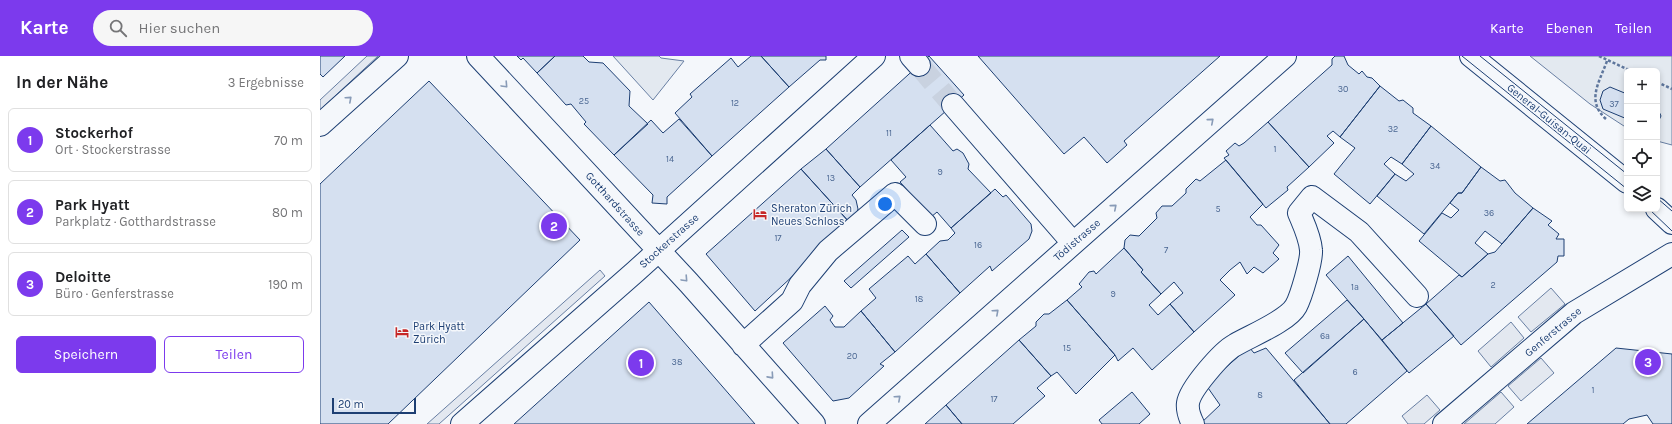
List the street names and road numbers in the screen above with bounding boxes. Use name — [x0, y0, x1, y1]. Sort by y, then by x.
street label: General-Guisan-Quai — [1504, 81, 1594, 157]
street label: Gotthardstrasse — [583, 169, 647, 239]
street label: Stockerstrasse — [637, 211, 702, 271]
street label: Tödistrasse — [1051, 216, 1103, 264]
street label: Genferstrasse — [1522, 304, 1584, 359]

